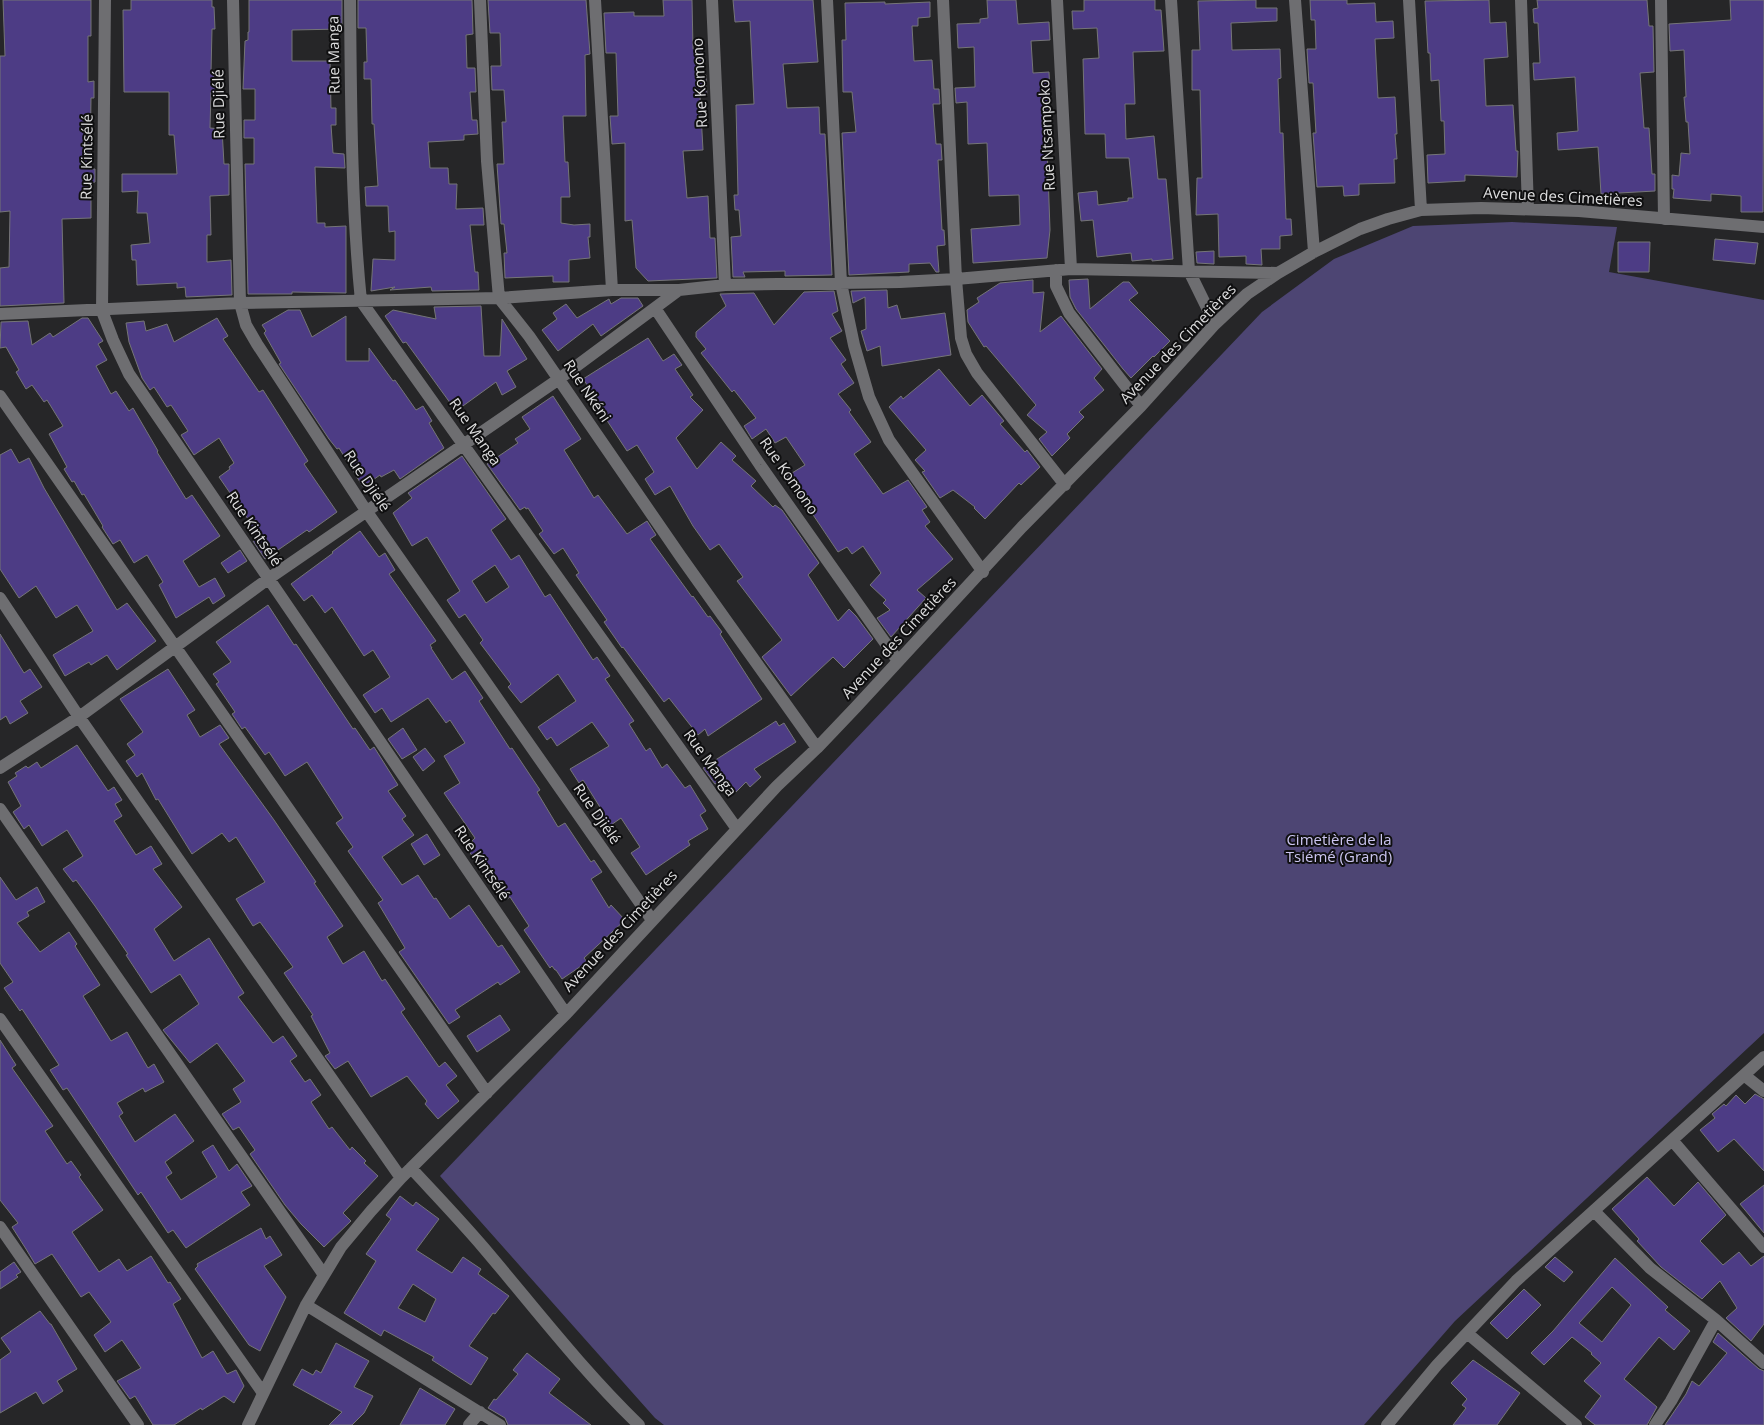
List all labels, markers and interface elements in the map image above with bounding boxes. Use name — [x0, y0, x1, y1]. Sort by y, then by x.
street label: Rue Manga — [322, 16, 344, 94]
street label: Rue Komono — [687, 38, 711, 129]
street label: Rue Djiélé — [207, 69, 229, 139]
street label: Rue Ntsampoko — [1033, 79, 1059, 191]
street label: Rue Kintsélé — [75, 114, 97, 200]
street label: Avenue des Cimetières — [1483, 182, 1643, 210]
street label: Avenue des Cimetières — [1115, 279, 1240, 408]
street label: Rue Nkéni — [560, 355, 616, 426]
street label: Rue Manga — [445, 394, 506, 469]
street label: Rue Komono — [756, 433, 824, 518]
street label: Rue Djiélé — [340, 446, 396, 515]
street label: Rue Kintsélé — [222, 487, 287, 570]
street label: Avenue des Cimetières — [837, 572, 960, 702]
street label: Rue Manga — [680, 725, 742, 800]
street label: Rue Djiélé — [570, 779, 626, 848]
street label: Rue Kintsélé — [450, 821, 515, 904]
park label: Cimetière de la Tsiémé (Grand) — [1286, 829, 1392, 866]
street label: Avenue des Cimetières — [558, 865, 681, 995]

